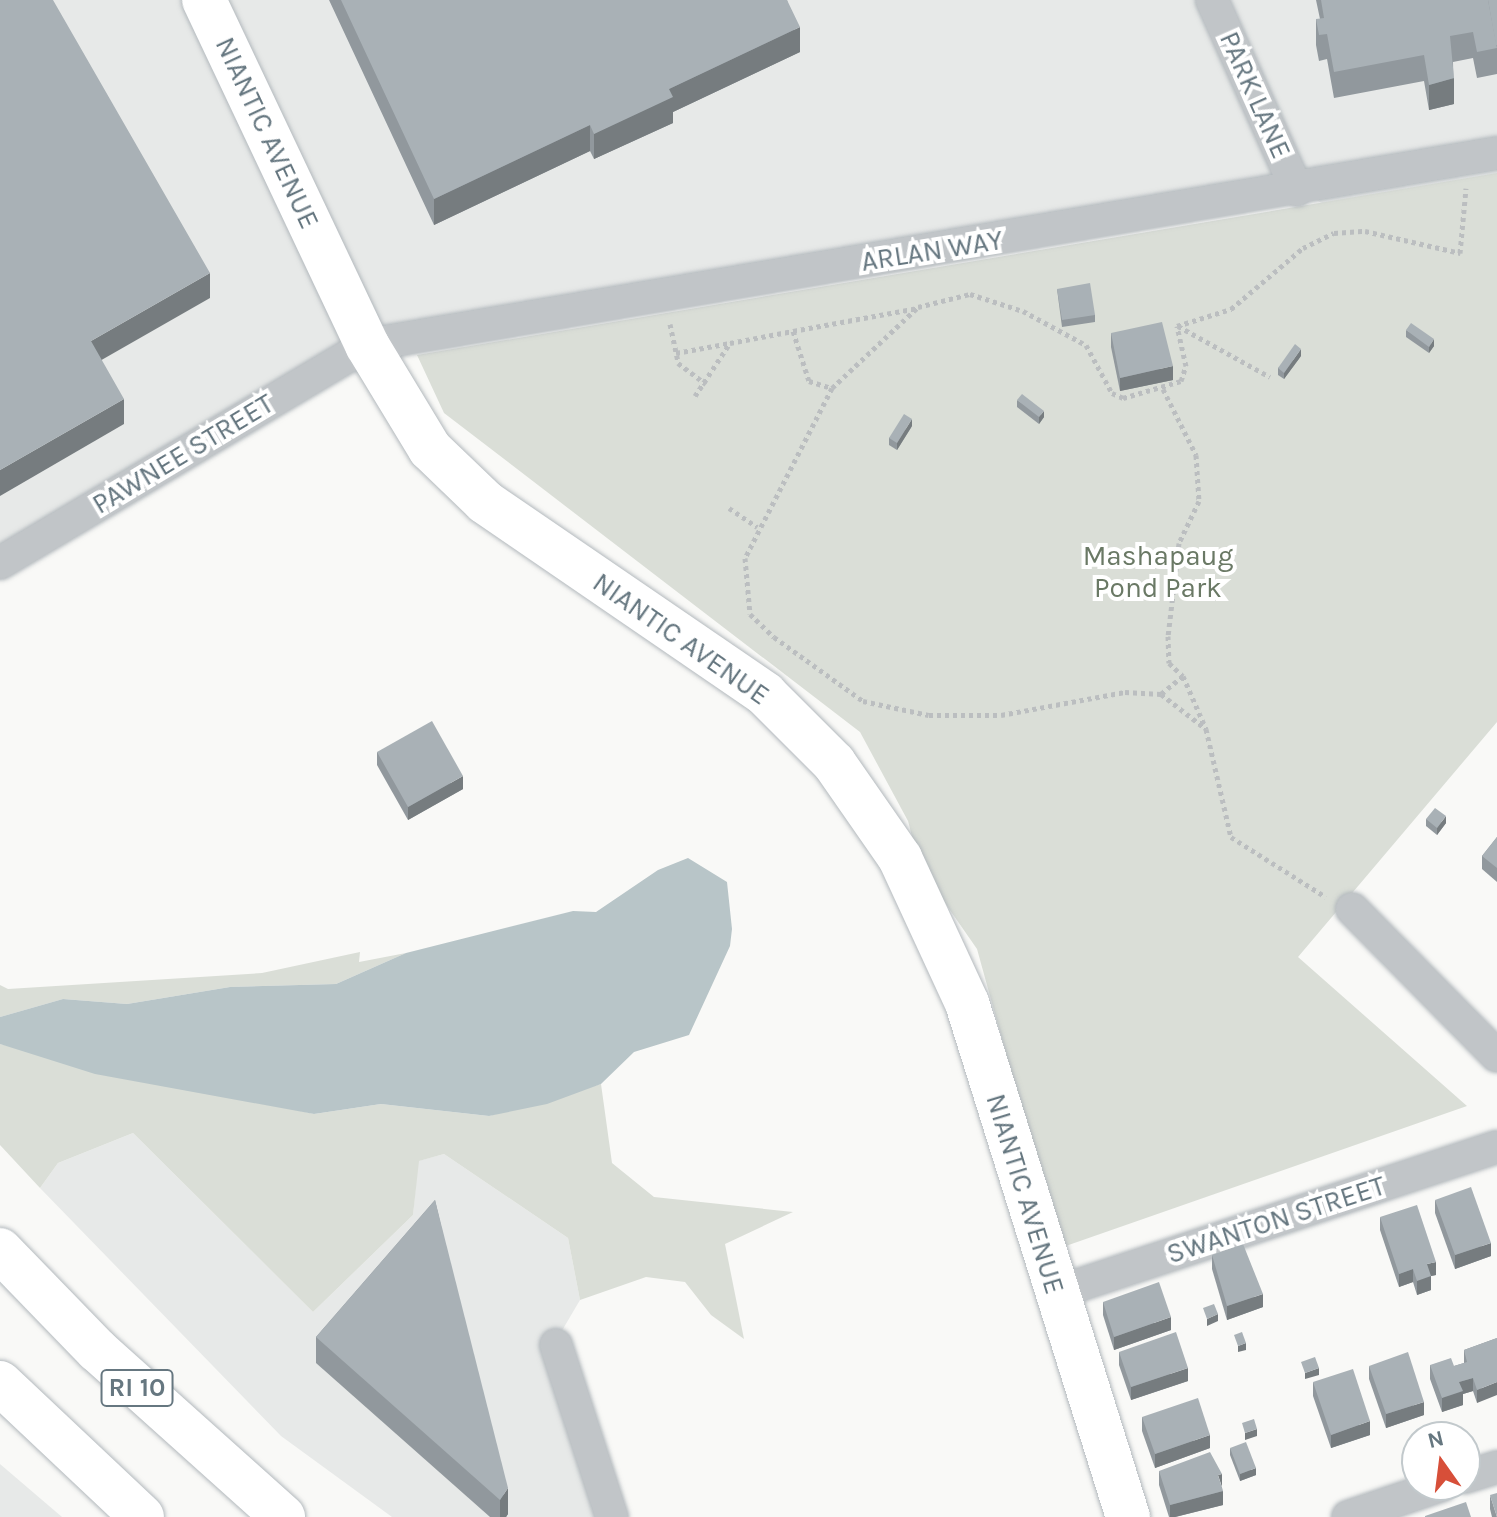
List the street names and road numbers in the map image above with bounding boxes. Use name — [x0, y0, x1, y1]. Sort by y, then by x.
street label: PARK LANE — [1212, 26, 1298, 164]
street label: NIANTIC AVENUE — [208, 32, 326, 234]
street label: ARLAN WAY — [859, 223, 1005, 279]
street label: PAWNEE STREET — [86, 387, 280, 521]
street label: NIANTIC AVENUE — [586, 566, 776, 712]
street label: NIANTIC AVENUE — [979, 1090, 1071, 1298]
street label: SWANTON STREET — [1162, 1169, 1390, 1271]
road number: RI 10 — [99, 1366, 175, 1410]

